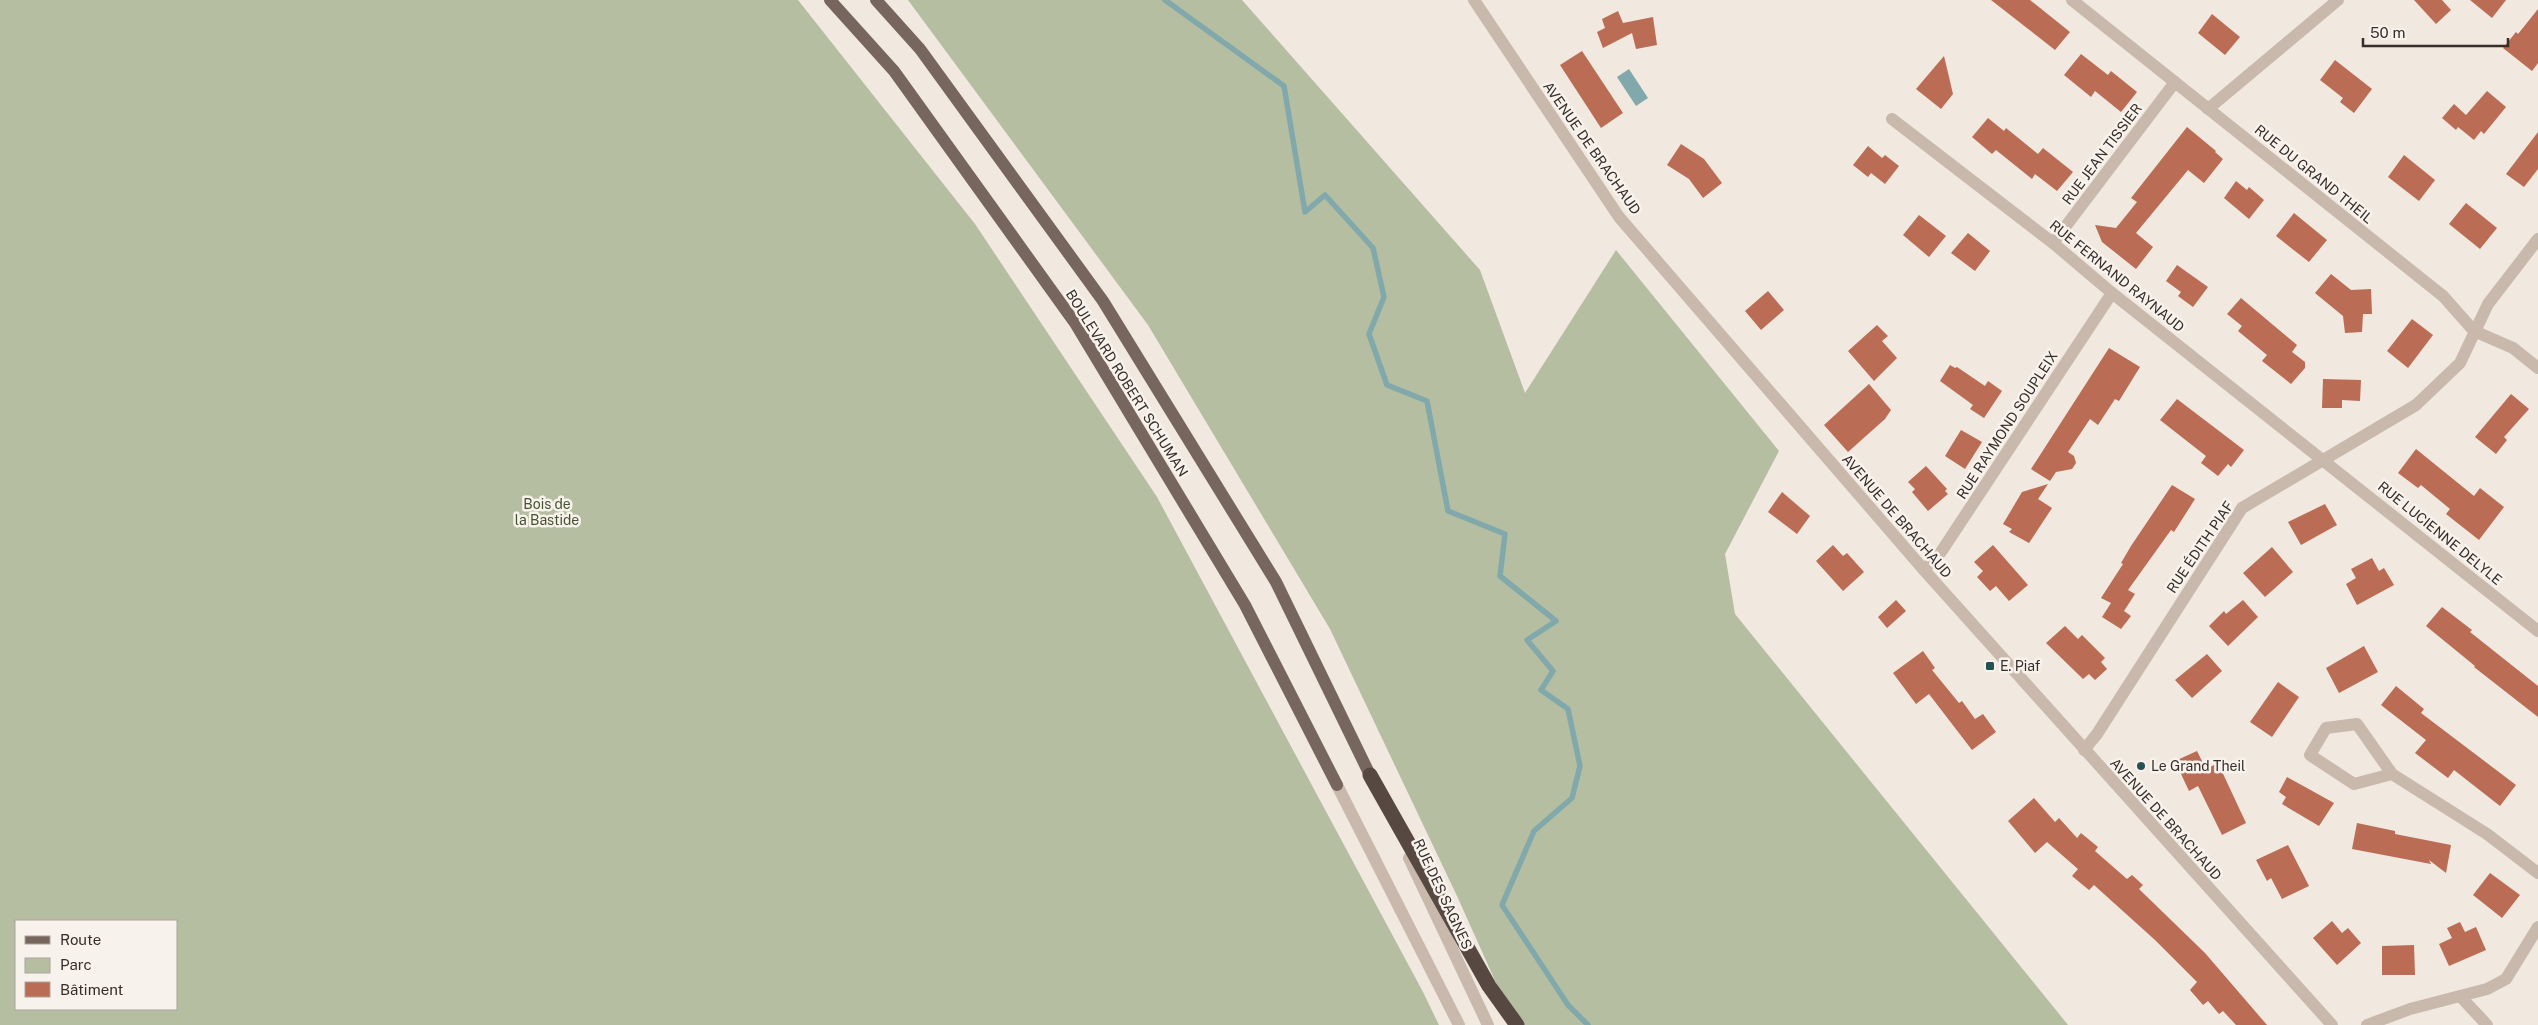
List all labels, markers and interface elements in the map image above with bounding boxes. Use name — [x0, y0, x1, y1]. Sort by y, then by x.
scale bar — [2363, 15, 2508, 47]
text: 50 m — [2370, 24, 2405, 41]
street label: AVENUE DE BRACHAUD — [1540, 78, 1644, 218]
street label: RUE JEAN TISSIER — [2059, 100, 2145, 208]
street label: RUE DU GRAND THEIL — [2252, 121, 2376, 227]
street label: RUE FERNAND RAYNAUD — [2047, 217, 2187, 335]
street label: BOULEVARD ROBERT SCHUMAN — [1063, 287, 1191, 479]
street label: RUE RAYMOND SOUPLEIX — [1953, 348, 2061, 502]
street label: AVENUE DE BRACHAUD — [1839, 451, 1955, 581]
street label: RUE LUCIENNE DELYLE — [2375, 478, 2505, 588]
park label: Bois de la Bastide — [515, 496, 579, 528]
street label: RUE ÉDITH PIAF — [2163, 498, 2237, 596]
place label: E. Piaf — [2000, 658, 2041, 674]
marker: E. Piaf — [1984, 660, 1996, 672]
street label: AVENUE DE BRACHAUD — [2107, 755, 2225, 883]
place label: Le Grand Theil — [2151, 758, 2245, 774]
marker: Le Grand Theil — [2135, 760, 2147, 772]
street label: RUE DES SAGNES — [1410, 836, 1476, 952]
legend — [15, 920, 178, 1010]
text: Route — [60, 931, 101, 948]
text: Parc — [60, 956, 92, 973]
text: Bâtiment — [60, 981, 123, 998]

